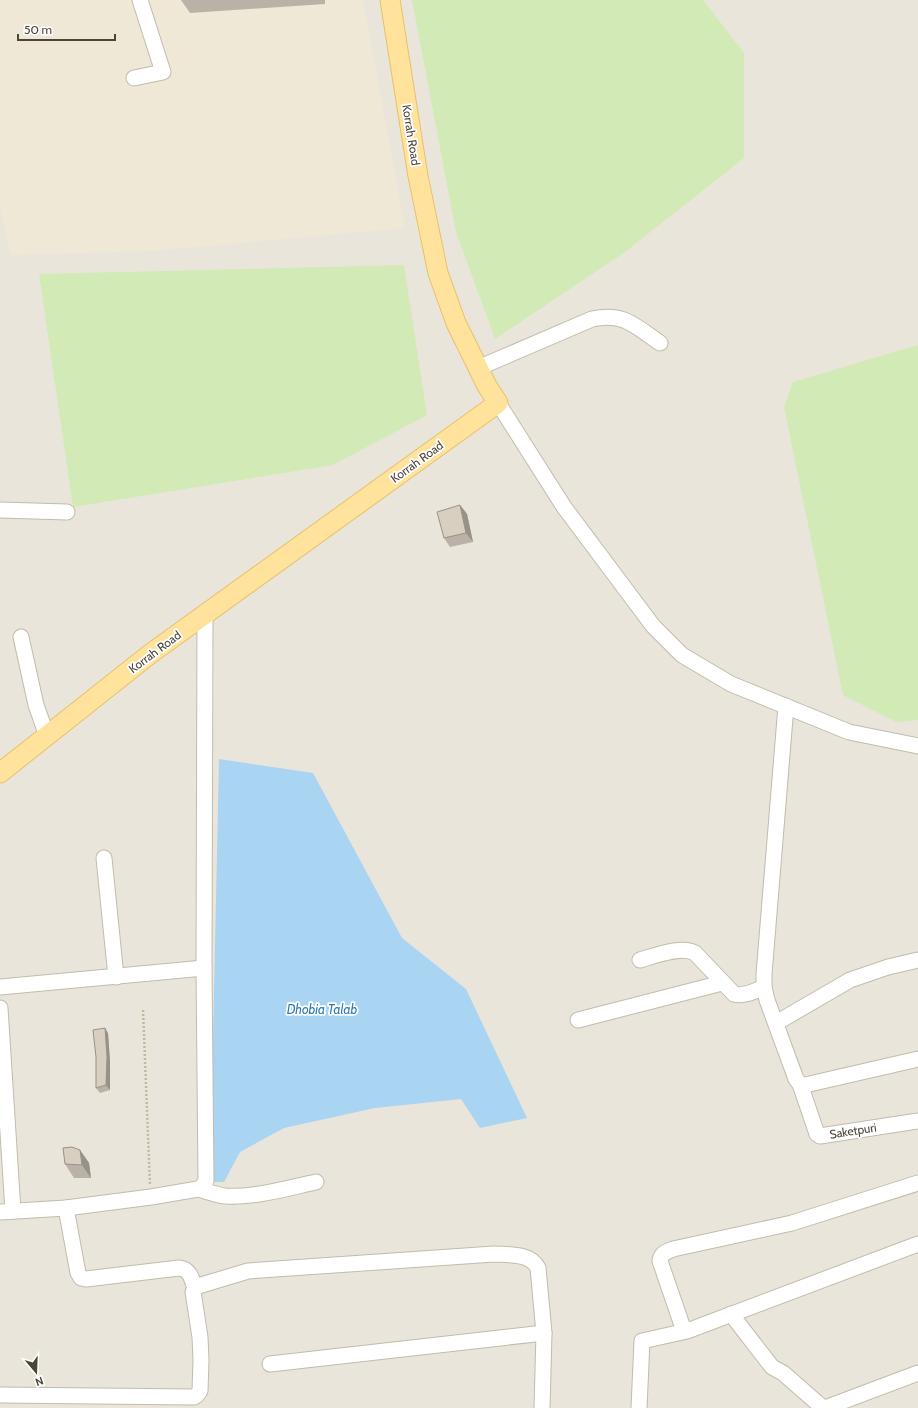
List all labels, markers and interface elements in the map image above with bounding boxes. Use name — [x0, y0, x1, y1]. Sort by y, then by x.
scale bar — [18, 16, 115, 42]
text: 50 m — [24, 22, 52, 37]
street label: Korrah Road — [399, 103, 424, 166]
street label: Korrah Road — [387, 437, 446, 486]
street label: Korrah Road — [126, 627, 184, 676]
water label: Dhobia Talab — [287, 1001, 358, 1017]
street label: Saketpuri — [828, 1119, 877, 1142]
north arrow — [16, 1352, 56, 1392]
text: N — [33, 1374, 45, 1389]

